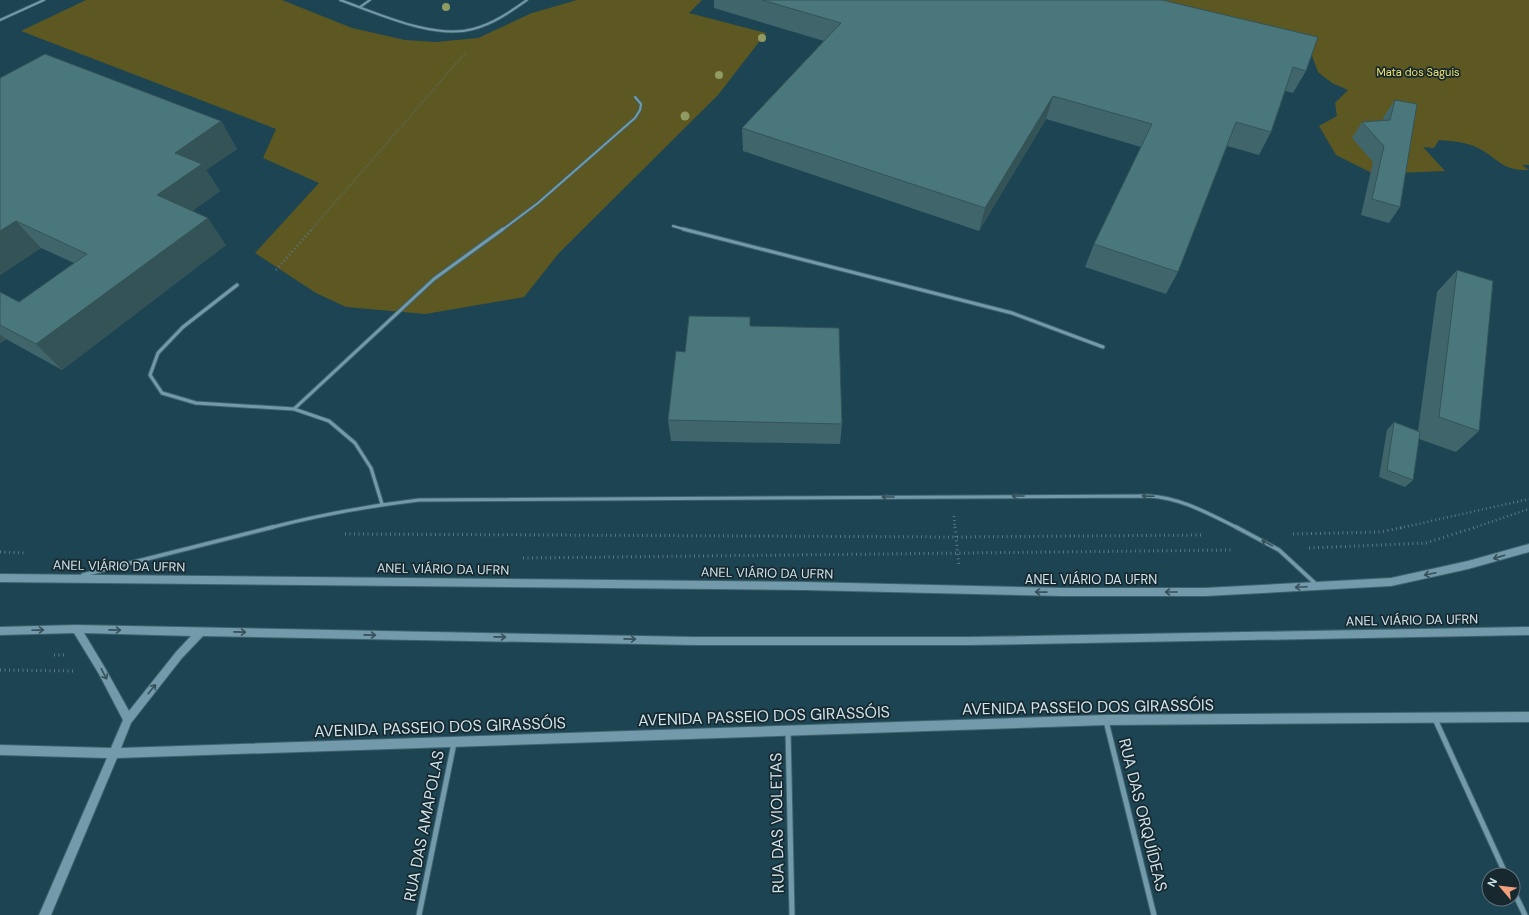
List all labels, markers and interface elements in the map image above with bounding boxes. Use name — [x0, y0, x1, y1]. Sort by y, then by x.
park label: Mata dos Saguis — [1376, 65, 1460, 79]
one-way arrow — [1012, 492, 1025, 500]
one-way arrow — [1142, 492, 1155, 500]
one-way arrow — [882, 493, 895, 501]
one-way arrow — [1262, 539, 1274, 547]
one-way arrow — [1492, 554, 1505, 561]
street label: ANEL VIÁRIO DA UFRN — [53, 555, 185, 576]
street label: ANEL VIÁRIO DA UFRN — [377, 558, 509, 579]
street label: ANEL VIÁRIO DA UFRN — [701, 562, 833, 583]
street label: ANEL VIÁRIO DA UFRN — [1025, 570, 1157, 588]
one-way arrow — [1424, 570, 1437, 578]
one-way arrow — [1295, 583, 1308, 591]
one-way arrow — [1035, 588, 1048, 596]
one-way arrow — [1165, 588, 1178, 596]
street label: ANEL VIÁRIO DA UFRN — [1346, 609, 1478, 630]
one-way arrow — [108, 626, 121, 634]
one-way arrow — [31, 627, 44, 634]
one-way arrow — [233, 628, 246, 636]
one-way arrow — [363, 631, 376, 638]
one-way arrow — [493, 633, 506, 641]
one-way arrow — [623, 635, 636, 643]
one-way arrow — [100, 668, 108, 680]
one-way arrow — [147, 684, 156, 695]
street label: AVENIDA PASSEIO DOS GIRASSÓIS — [962, 694, 1214, 720]
street label: AVENIDA PASSEIO DOS GIRASSÓIS — [638, 701, 890, 731]
street label: AVENIDA PASSEIO DOS GIRASSÓIS — [314, 712, 566, 742]
street label: RUA DAS ORQUÍDEAS — [1114, 736, 1172, 894]
street label: RUA DAS AMAPOLAS — [399, 749, 449, 903]
street label: RUA DAS VIOLETAS — [765, 752, 789, 894]
north arrow — [1481, 867, 1521, 907]
text: N — [1484, 875, 1500, 889]

